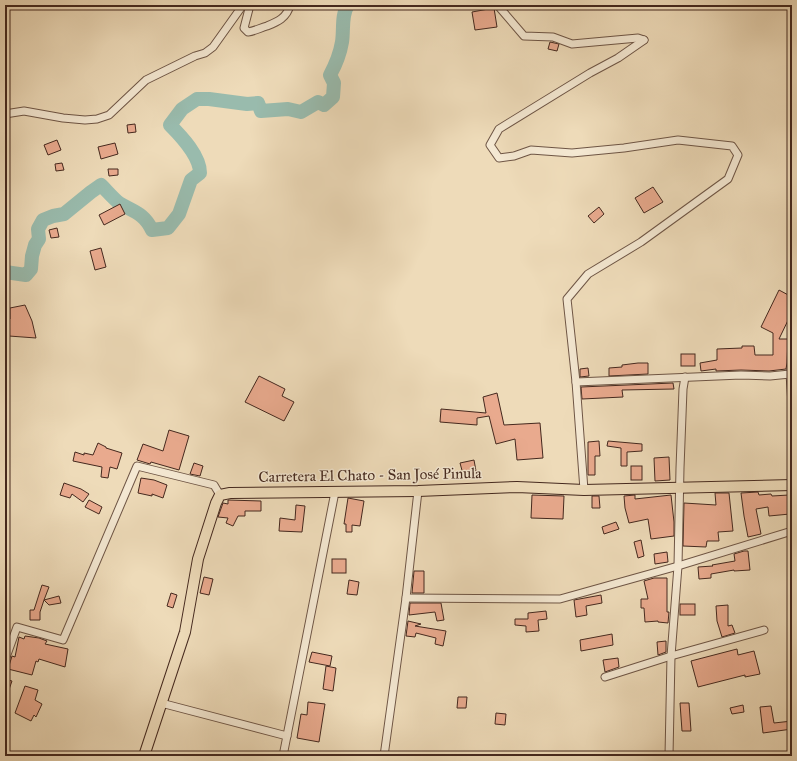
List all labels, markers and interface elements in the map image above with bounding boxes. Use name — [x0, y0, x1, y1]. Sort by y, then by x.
street label: Carretera El Chato - San José Pinula — [258, 464, 482, 487]

